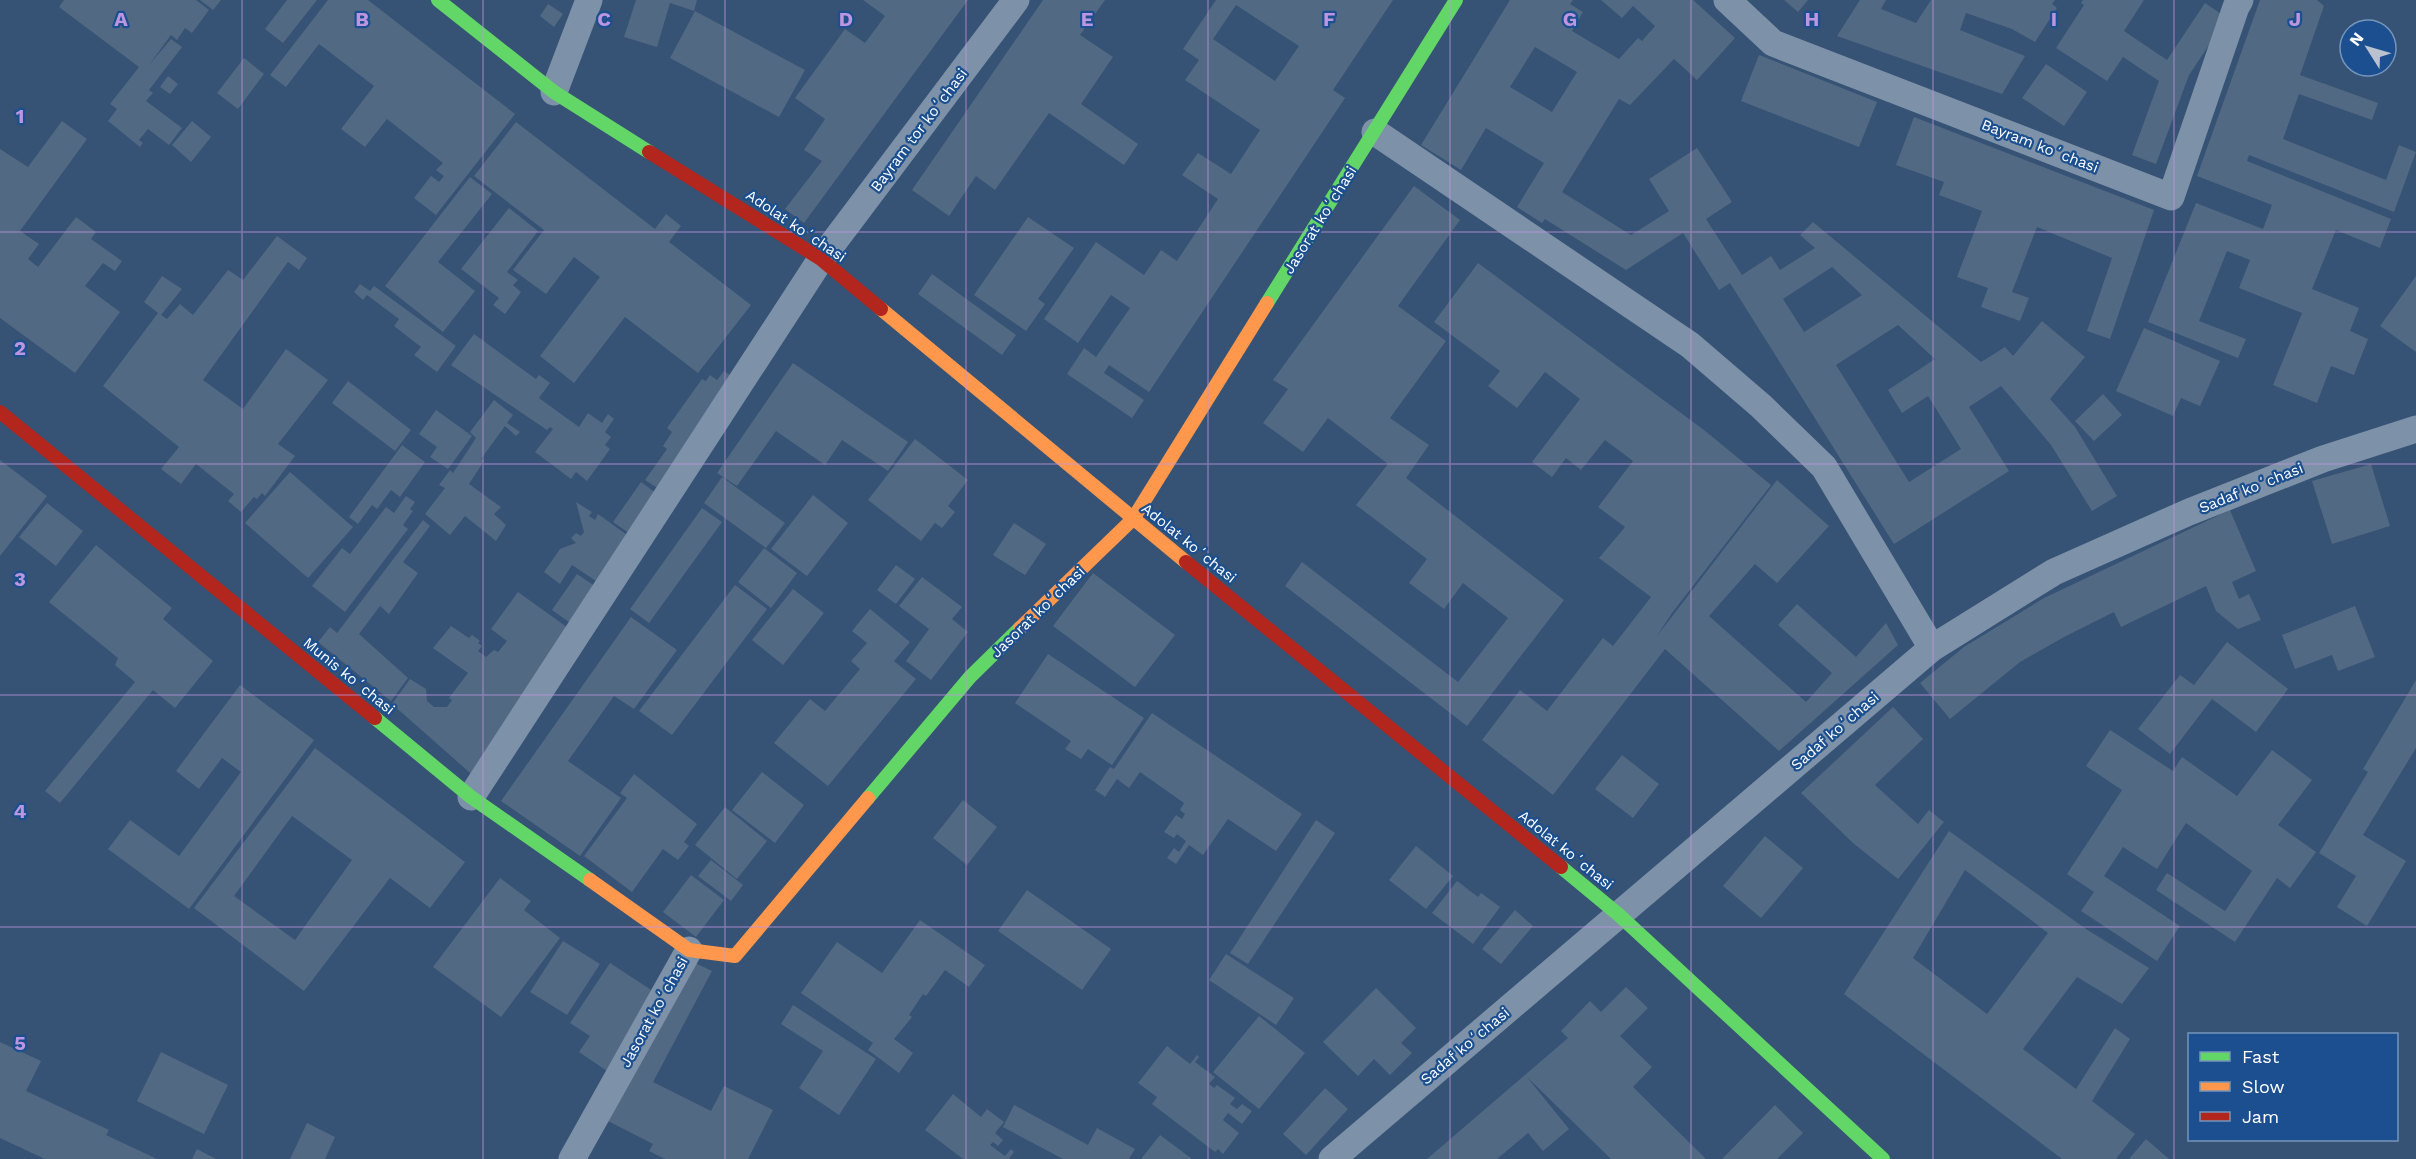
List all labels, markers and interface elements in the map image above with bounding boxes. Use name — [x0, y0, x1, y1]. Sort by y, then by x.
text: A — [114, 7, 128, 31]
text: B — [355, 7, 369, 31]
text: C — [597, 7, 611, 31]
text: D — [839, 7, 853, 31]
text: E — [1081, 7, 1093, 31]
text: F — [1323, 7, 1335, 31]
text: G — [1563, 7, 1577, 31]
text: H — [1805, 7, 1819, 31]
text: I — [2051, 7, 2057, 31]
text: J — [2289, 7, 2301, 31]
north arrow — [2338, 18, 2398, 78]
text: N — [2345, 29, 2368, 50]
street label: Bayram tor koʻchasi — [867, 65, 971, 195]
text: 1 — [16, 104, 24, 128]
street label: Bayram koʻchasi — [1979, 115, 2101, 177]
street label: Jasorat koʻchasi — [1280, 163, 1360, 277]
street label: Adolat koʻchasi — [743, 186, 849, 266]
text: 2 — [14, 336, 26, 360]
street label: Sadaf koʻchasi — [2196, 459, 2306, 517]
street label: Adolat koʻchasi — [1138, 499, 1240, 587]
street label: Jasorat koʻchasi — [987, 563, 1089, 661]
text: 3 — [14, 567, 26, 591]
street label: Munis koʻchasi — [300, 634, 398, 718]
street label: Sadaf koʻchasi — [1787, 688, 1883, 774]
text: 4 — [14, 799, 27, 823]
street label: Adolat koʻchasi — [1515, 806, 1617, 894]
street label: Jasorat koʻchasi — [616, 954, 692, 1070]
street label: Sadaf koʻchasi — [1417, 1004, 1513, 1088]
text: 5 — [14, 1031, 26, 1055]
legend — [2188, 1033, 2398, 1141]
text: Fast — [2242, 1046, 2280, 1067]
text: Slow — [2242, 1076, 2285, 1097]
text: Jam — [2242, 1106, 2279, 1127]

